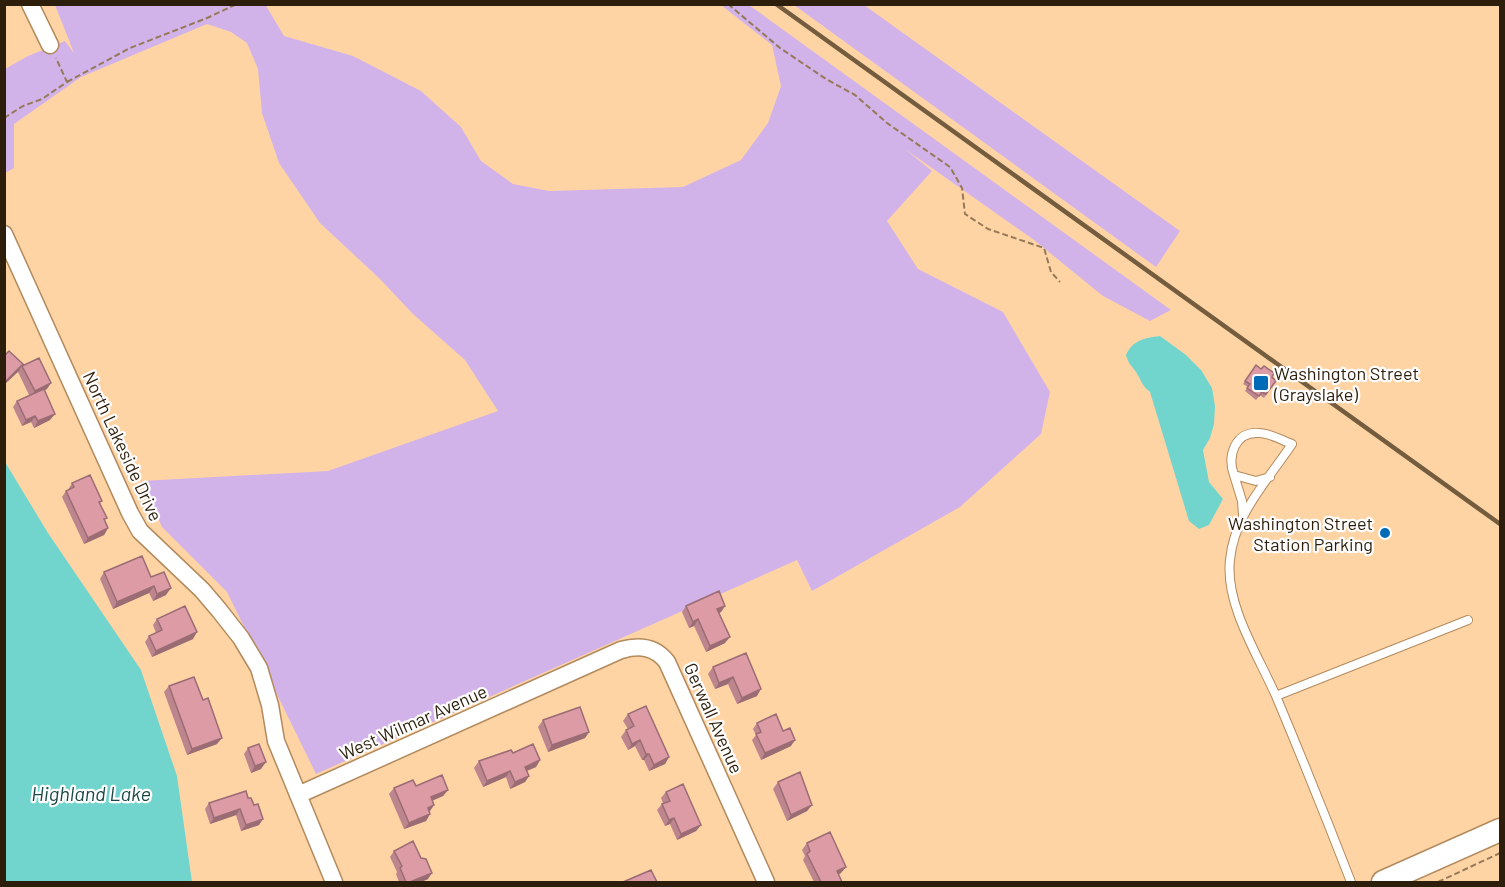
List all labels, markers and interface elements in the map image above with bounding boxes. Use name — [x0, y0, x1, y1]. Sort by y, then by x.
place label: Washington Street (Grayslake) — [1273, 362, 1419, 405]
street label: North Lakeside Drive — [79, 368, 167, 524]
marker: Washington Street (Grayslake) — [1252, 374, 1270, 392]
place label: Washington Street Station Parking — [1228, 512, 1373, 555]
marker: Washington Street Station Parking — [1378, 526, 1392, 540]
street label: Gerwall Avenue — [680, 659, 748, 777]
street label: West Wilmar Avenue — [336, 680, 490, 764]
water label: Highland Lake — [31, 781, 151, 805]

